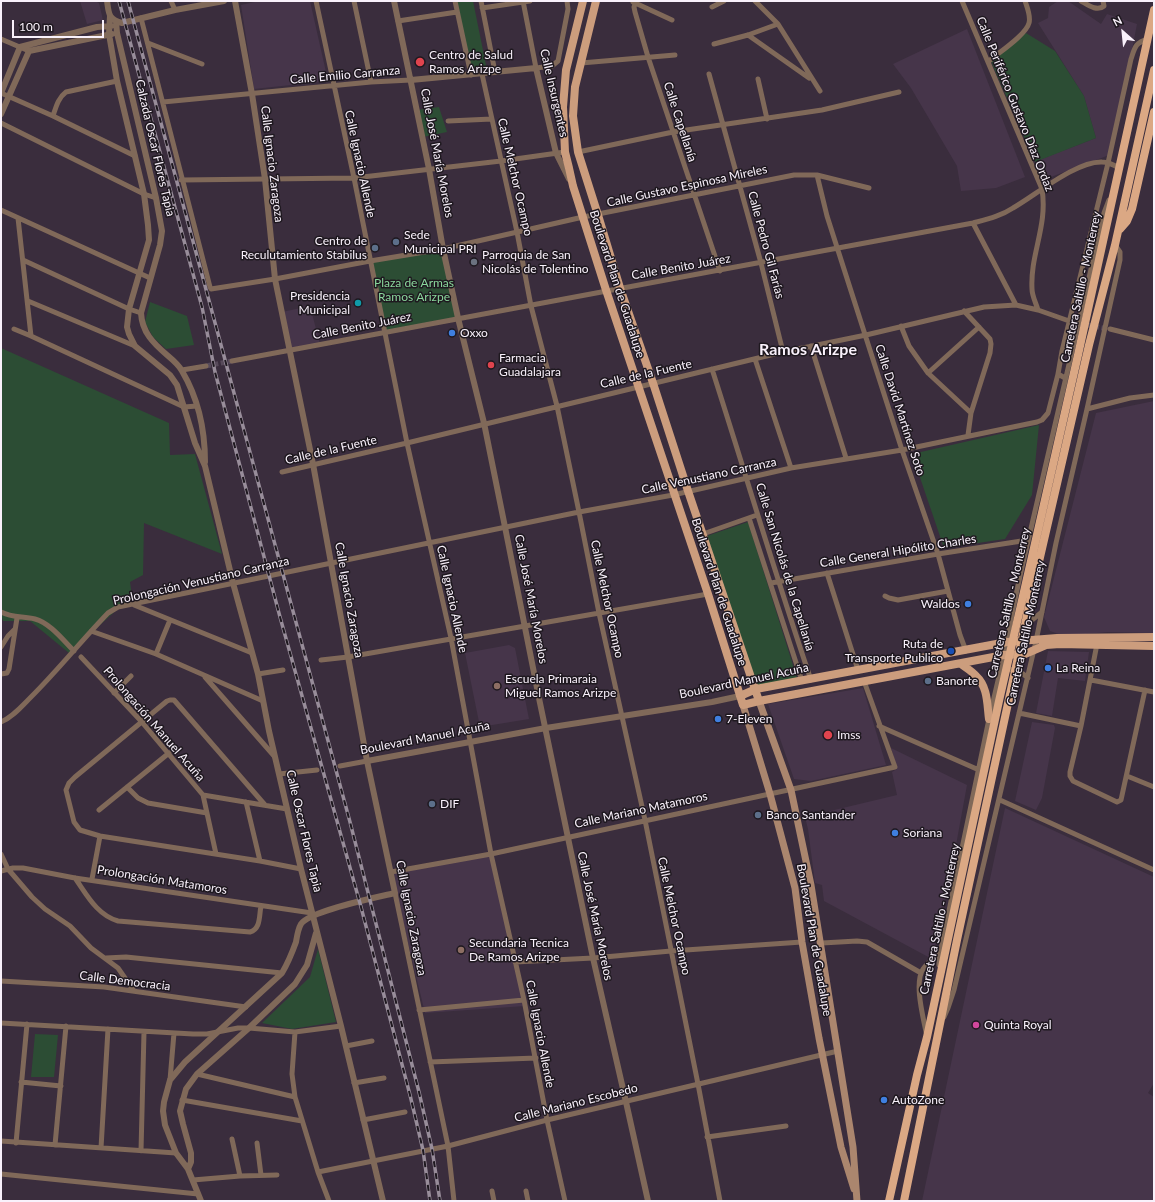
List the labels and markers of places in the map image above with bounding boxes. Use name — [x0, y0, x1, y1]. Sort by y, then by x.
place label: Centro de Salud Ramos Arizpe — [429, 48, 513, 76]
marker: Centro de Salud Ramos Arizpe — [414, 56, 426, 68]
place label: Sede Municipal PRI — [404, 228, 477, 256]
place label: Centro de Reculutamiento Stabilus — [241, 234, 367, 262]
marker: Sede Municipal PRI — [391, 237, 401, 247]
marker: Centro de Reculutamiento Stabilus — [370, 243, 380, 253]
place label: Parroquia de San Nicolás de Tolentino — [482, 248, 589, 276]
marker: Parroquia de San Nicolás de Tolentino — [469, 257, 479, 267]
place label: Presidencia Municipal — [290, 289, 350, 317]
marker: Presidencia Municipal — [353, 298, 363, 308]
place label: Oxxo — [460, 326, 488, 340]
marker: Oxxo — [447, 328, 457, 338]
place label: Farmacia Guadalajara — [499, 351, 561, 379]
marker: Farmacia Guadalajara — [486, 360, 496, 370]
place label: Waldos — [921, 597, 960, 611]
marker: Waldos — [963, 599, 973, 609]
place label: Ruta de Transporte Publico — [845, 637, 943, 665]
marker: Ruta de Transporte Publico — [946, 646, 956, 656]
place label: La Reina — [1056, 661, 1100, 675]
marker: La Reina — [1043, 663, 1053, 673]
place label: Escuela Primaraia Miguel Ramos Arizpe — [505, 672, 616, 700]
place label: Banorte — [936, 674, 978, 688]
marker: Banorte — [923, 676, 933, 686]
marker: Escuela Primaraia Miguel Ramos Arizpe — [492, 681, 502, 691]
place label: 7-Eleven — [726, 712, 772, 726]
marker: 7-Eleven — [713, 714, 723, 724]
place label: Imss — [837, 728, 861, 742]
marker: Imss — [822, 729, 834, 741]
place label: DIF — [440, 797, 459, 811]
marker: DIF — [427, 799, 437, 809]
place label: Banco Santander — [766, 808, 855, 822]
marker: Banco Santander — [753, 810, 763, 820]
place label: Soriana — [903, 826, 942, 840]
marker: Soriana — [890, 828, 900, 838]
place label: Secundaria Tecnica De Ramos Arizpe — [469, 936, 569, 964]
marker: Secundaria Tecnica De Ramos Arizpe — [456, 945, 466, 955]
place label: Quinta Royal — [984, 1018, 1052, 1032]
marker: Quinta Royal — [971, 1020, 981, 1030]
place label: AutoZone — [892, 1093, 944, 1107]
marker: AutoZone — [879, 1095, 889, 1105]

